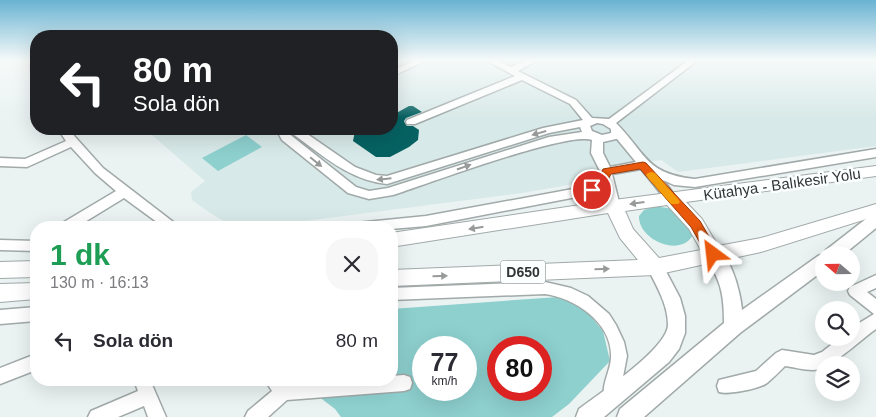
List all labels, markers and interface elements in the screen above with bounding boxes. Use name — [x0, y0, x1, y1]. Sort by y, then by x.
icon: left — [50, 50, 115, 115]
text: 80 m — [133, 50, 213, 89]
text: Sola dön — [133, 91, 220, 116]
one-way arrow — [532, 129, 547, 137]
one-way arrow — [309, 156, 322, 167]
one-way arrow — [456, 163, 471, 170]
street label: Kütahya - Balıkesir Yolu — [702, 165, 862, 203]
pin — [571, 169, 613, 211]
one-way arrow — [375, 175, 391, 183]
icon: arrive — [578, 176, 606, 204]
one-way arrow — [629, 199, 645, 207]
one-way arrow — [468, 225, 484, 233]
position arrow — [686, 227, 738, 279]
text: 1 dk — [50, 238, 110, 271]
button: close — [326, 238, 378, 290]
north arrow — [815, 246, 860, 291]
map controls — [815, 246, 860, 401]
road number: D650 — [500, 260, 546, 284]
one-way arrow — [595, 265, 611, 273]
one-way arrow — [432, 271, 448, 279]
text: 130 m · 16:13 — [50, 274, 149, 291]
button: search — [815, 301, 860, 346]
icon: left — [50, 327, 78, 355]
text: Sola dön — [93, 330, 173, 351]
text: 80 m — [336, 330, 378, 351]
speed limit sign: 80 — [487, 336, 552, 401]
text: 77 — [431, 348, 458, 376]
button: layers — [815, 356, 860, 401]
text: km/h — [431, 374, 458, 388]

